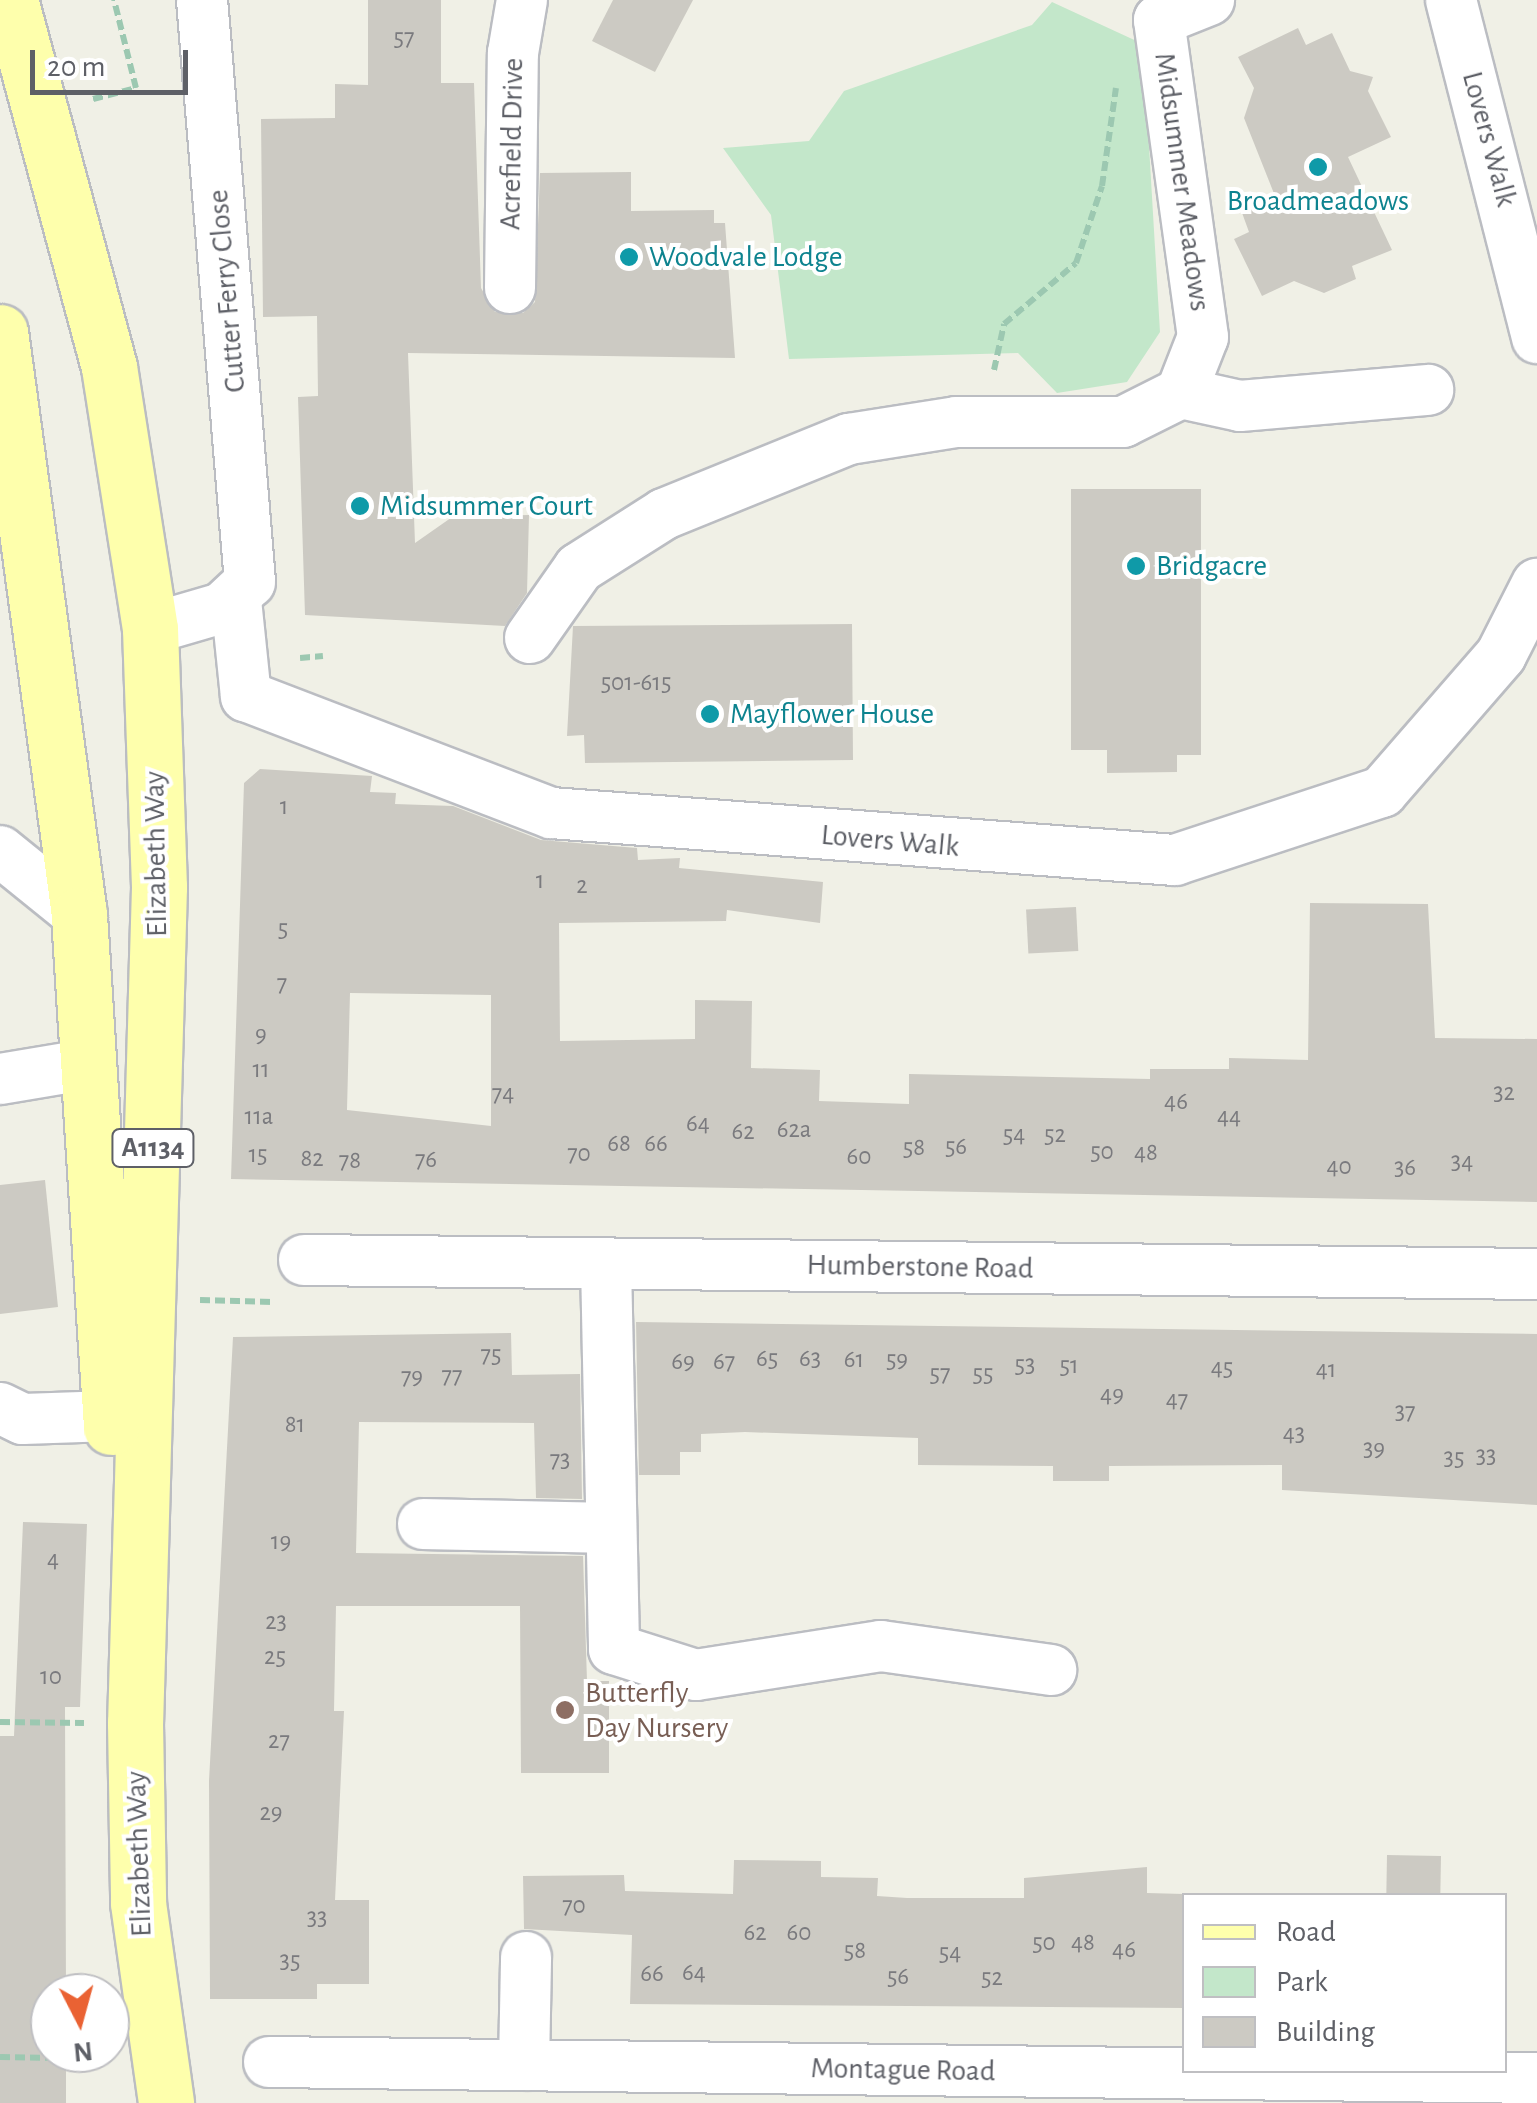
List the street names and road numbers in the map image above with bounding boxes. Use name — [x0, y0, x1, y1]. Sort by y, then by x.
street label: Midsummer Meadows — [1146, 50, 1218, 314]
street label: Acrefield Drive — [492, 58, 532, 230]
street label: Lovers Walk — [1454, 68, 1524, 210]
street label: Cutter Ferry Close — [200, 188, 254, 394]
street label: Elizabeth Way — [137, 771, 175, 937]
street label: Lovers Walk — [820, 817, 960, 865]
road number: A1134 — [110, 1125, 196, 1171]
street label: Humberstone Road — [806, 1247, 1034, 1287]
street label: Elizabeth Way — [118, 1770, 160, 1938]
street label: Montague Road — [810, 2050, 996, 2090]

